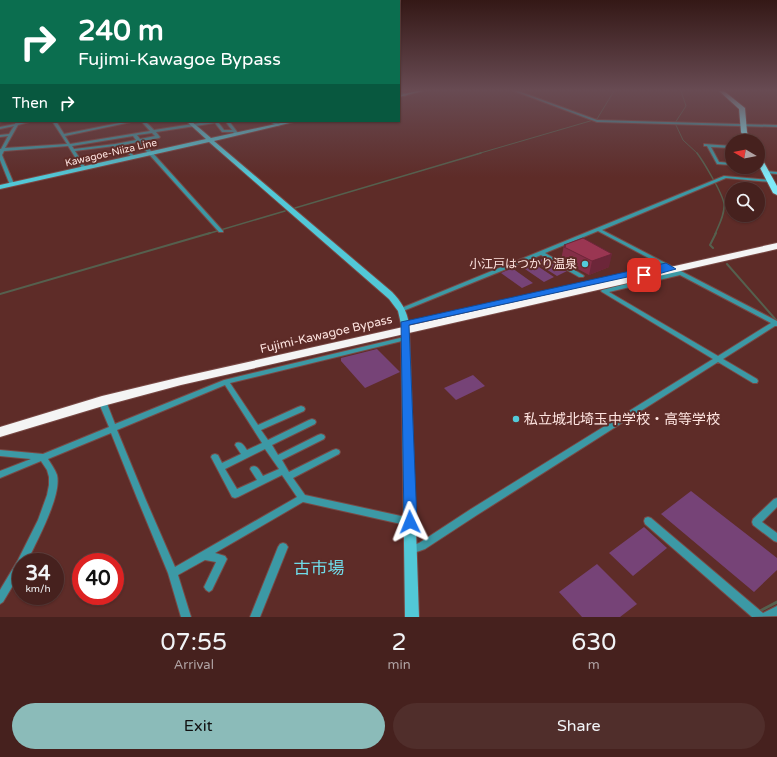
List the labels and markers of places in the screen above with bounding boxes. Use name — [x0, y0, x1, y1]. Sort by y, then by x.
place label: 小江戸はつかり温泉 — [469, 257, 577, 271]
pin — [627, 258, 661, 292]
marker: 小江戸はつかり温泉 — [580, 259, 590, 269]
place label: 私立城北埼玉中学校・高等学校 — [524, 411, 720, 428]
marker: 私立城北埼玉中学校・高等学校 — [511, 414, 521, 424]

